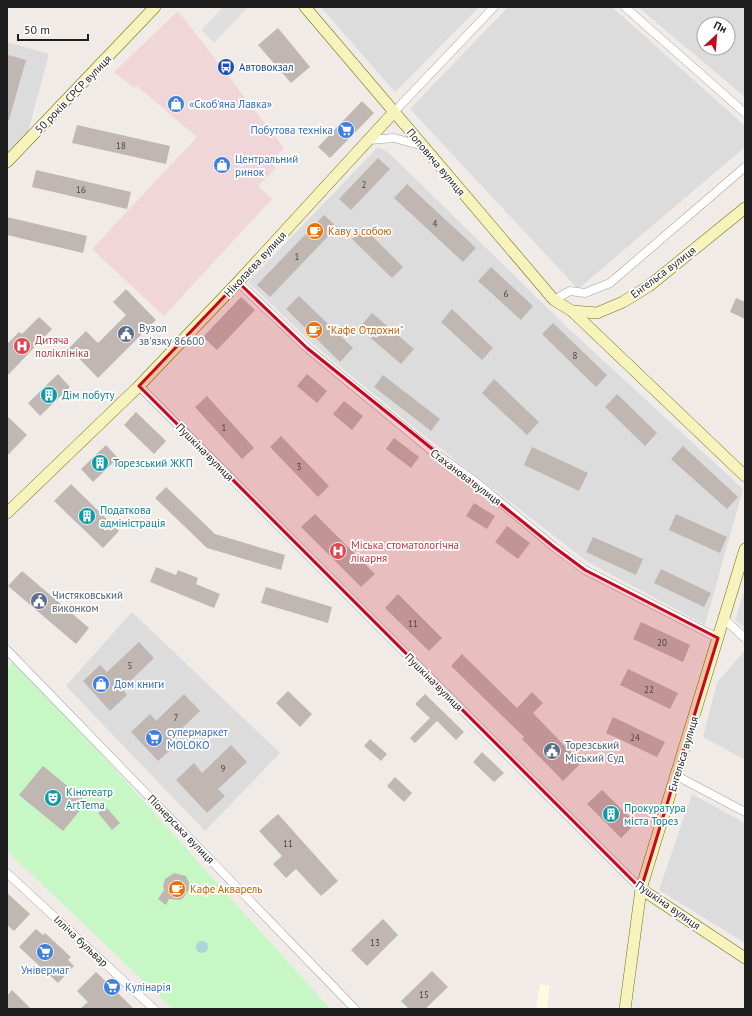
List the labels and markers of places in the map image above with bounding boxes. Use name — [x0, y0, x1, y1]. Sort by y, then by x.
bus stop icon: Автовокзал — [216, 57, 236, 77]
place label: Автовокзал — [239, 60, 294, 74]
shop icon: «Скоб'яна Лавка» — [166, 94, 186, 114]
place label: «Скоб'яна Лавка» — [189, 97, 272, 111]
supermarket icon: Побутова техніка — [336, 120, 356, 140]
place label: Побутова техніка — [250, 123, 333, 137]
place label: Центральний ринок — [235, 152, 298, 179]
shop icon: Центральний ринок — [212, 155, 232, 175]
cafe icon: Каву з собою — [305, 221, 325, 241]
place label: Каву з собою — [328, 224, 392, 238]
cafe icon: "Кафе Отдохни" — [304, 320, 324, 340]
place label: Вузол зв'язку 86600 — [139, 321, 204, 348]
place label: "Кафе Отдохни" — [327, 323, 404, 337]
public building icon: Вузол зв'язку 86600 — [116, 324, 136, 344]
place label: Дитяча поліклініка — [35, 333, 89, 360]
hospital icon: Дитяча поліклініка — [12, 336, 32, 356]
building icon: Дім побуту — [39, 385, 59, 405]
place label: Дім побуту — [62, 388, 115, 402]
building icon: Торезський ЖКП — [90, 453, 110, 473]
place label: Торезський ЖКП — [113, 456, 193, 470]
place label: Податкова адміністрація — [100, 503, 165, 530]
building icon: Податкова адміністрація — [77, 506, 97, 526]
place label: Міська стоматологічна лікарня — [350, 538, 459, 565]
hospital icon: Міська стоматологічна лікарня — [328, 541, 348, 561]
place label: Чистяковський виконком — [52, 588, 123, 615]
public building icon: Чистяковський виконком — [29, 591, 49, 611]
shop icon: Дом книги — [91, 674, 111, 694]
place label: Дом книги — [114, 677, 164, 691]
place label: супермаркет MOLOKO — [167, 725, 229, 752]
supermarket icon: супермаркет MOLOKO — [144, 728, 164, 748]
place label: Торезський Міський Суд — [565, 738, 624, 765]
public building icon: Торезський Міський Суд — [542, 741, 562, 761]
place label: Кінотеатр ArtTema — [66, 785, 113, 812]
theatre icon: Кінотеатр ArtTema — [43, 788, 63, 808]
place label: Прокуратура міста Торез — [624, 801, 686, 828]
building icon: Прокуратура міста Торез — [601, 804, 621, 824]
cafe icon: Кафе Акварель — [167, 879, 187, 899]
place label: Кафе Акварель — [190, 882, 262, 896]
supermarket icon: Універмаг — [35, 942, 55, 962]
place label: Універмаг — [21, 963, 70, 977]
supermarket icon: Кулінарія — [102, 977, 122, 997]
place label: Кулінарія — [125, 980, 171, 994]

